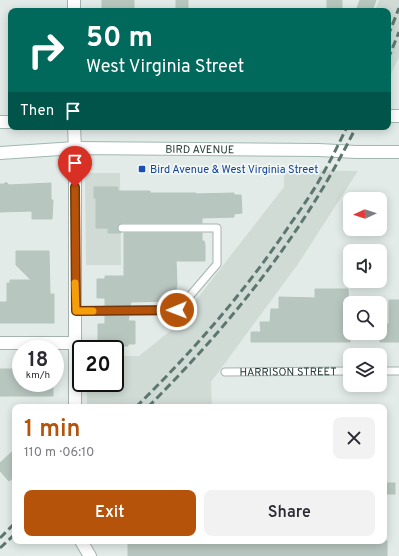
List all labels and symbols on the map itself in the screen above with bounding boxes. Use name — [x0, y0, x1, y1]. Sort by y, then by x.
street label: BIRD AVENUE — [165, 143, 234, 157]
pin — [58, 146, 92, 187]
place label: Bird Avenue & West Virginia Street — [150, 163, 318, 177]
marker: Bird Avenue & West Virginia Street — [137, 164, 147, 174]
north arrow — [343, 192, 387, 236]
position arrow — [156, 289, 198, 331]
speed limit sign: 20 — [72, 340, 124, 392]
street label: HARRISON STREET — [239, 365, 337, 380]

